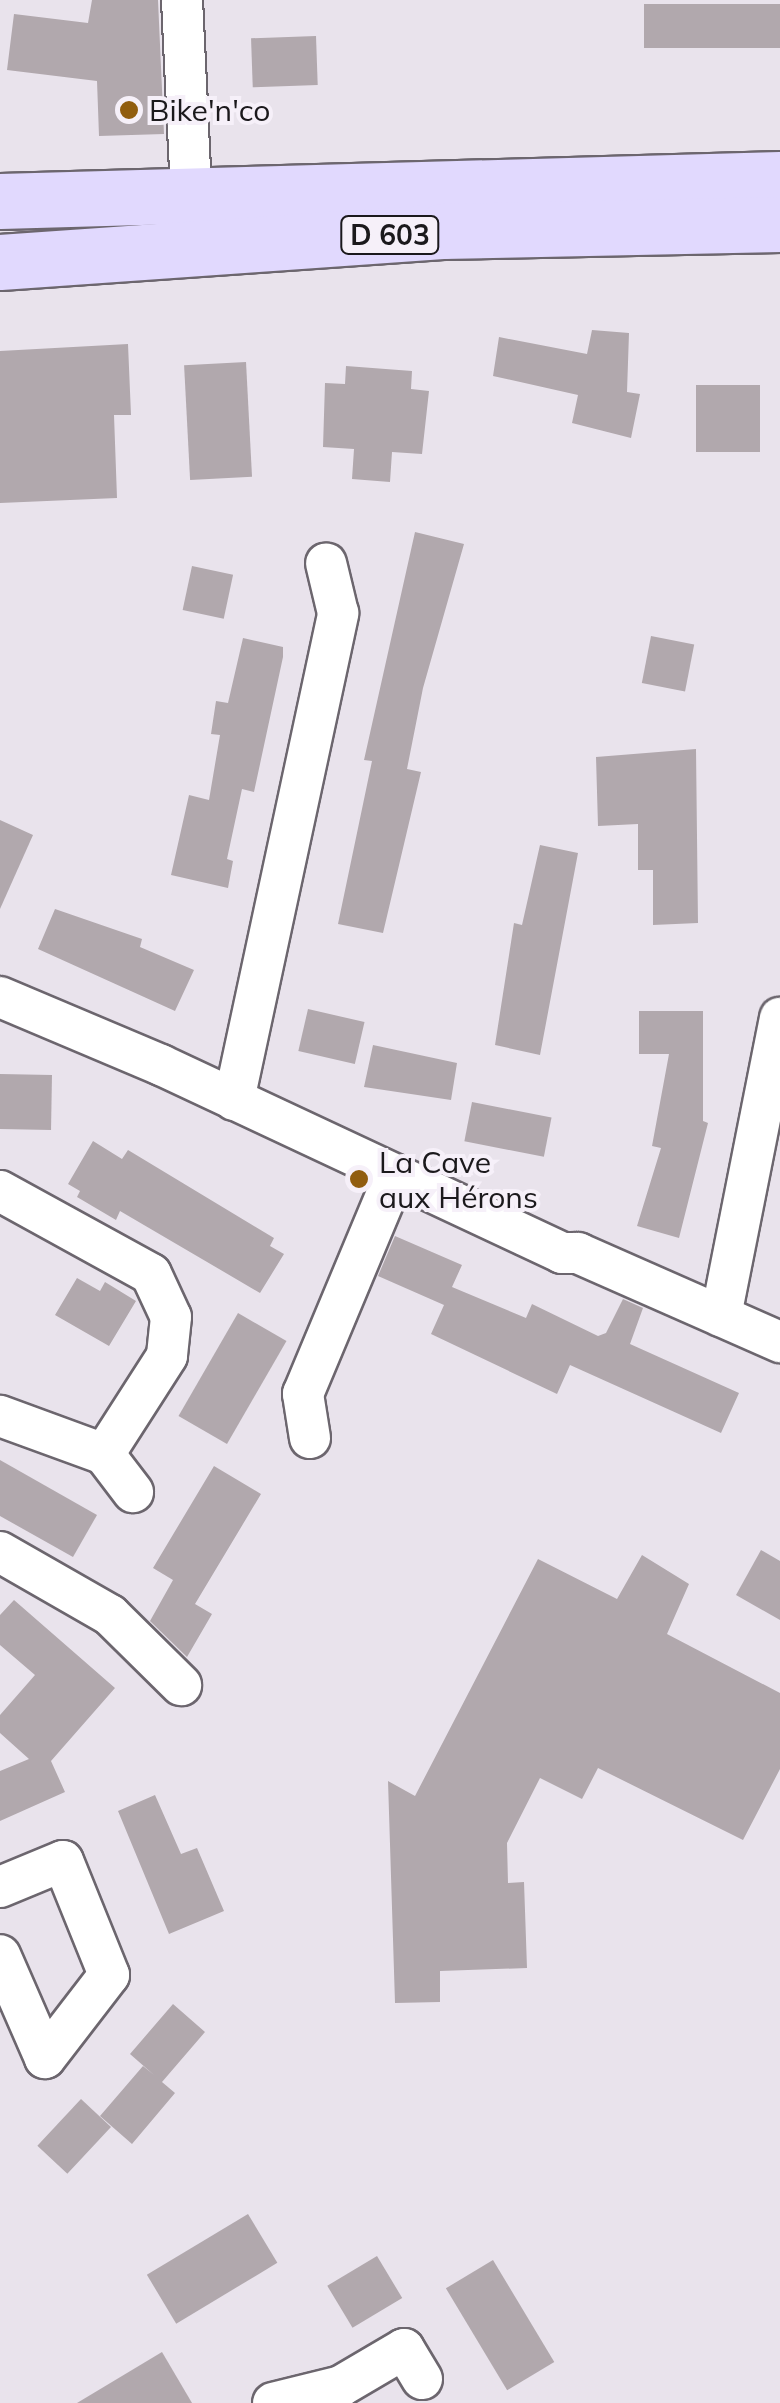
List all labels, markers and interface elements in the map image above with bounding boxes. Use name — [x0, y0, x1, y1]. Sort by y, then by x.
place label: Bike'n'co — [149, 92, 270, 128]
marker: Bike'n'co — [118, 99, 140, 121]
road number: D 603 — [340, 212, 440, 258]
place label: La Cave aux Hérons — [379, 1144, 538, 1214]
marker: La Cave aux Hérons — [348, 1168, 370, 1190]

